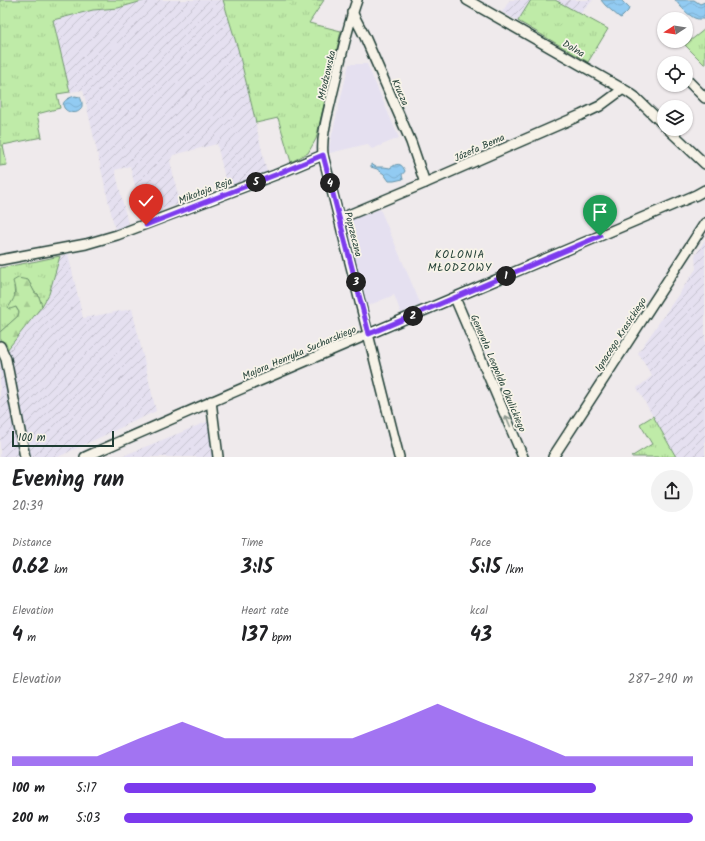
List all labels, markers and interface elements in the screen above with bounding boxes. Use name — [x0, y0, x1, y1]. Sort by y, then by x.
north arrow — [657, 12, 693, 48]
map controls — [657, 12, 693, 136]
street label: Dolna — [559, 36, 588, 62]
street label: Młodzowska — [314, 49, 340, 102]
button: locate — [657, 56, 693, 92]
street label: Krucza — [387, 77, 413, 109]
button: layers — [657, 100, 693, 136]
street label: Józefa Bema — [451, 129, 508, 166]
pin: 5 — [246, 172, 266, 192]
street label: Mikołaja Reja — [176, 173, 235, 209]
text: 5 — [253, 173, 259, 191]
pin: 4 — [320, 173, 340, 193]
text: 4 — [327, 174, 333, 192]
pin — [129, 184, 163, 225]
icon: check — [135, 190, 157, 212]
pin — [583, 195, 617, 236]
icon: arrive — [589, 201, 611, 223]
street label: Poprzeczna — [340, 210, 366, 259]
district label: KOLONIA MŁODZOWY — [428, 246, 492, 277]
pin: 1 — [496, 266, 516, 286]
text: 1 — [504, 267, 508, 285]
pin: 3 — [346, 272, 366, 292]
text: 3 — [353, 273, 359, 291]
street label: Ignacego Krasickiego — [591, 294, 651, 375]
pin: 2 — [403, 306, 423, 326]
text: 2 — [410, 307, 416, 325]
street label: Generała Leopolda Okulickiego — [466, 312, 530, 435]
street label: Majora Henryka Sucharskiego — [240, 321, 359, 384]
one-way arrow — [504, 416, 511, 428]
scale bar — [12, 429, 114, 448]
text: 100 m — [18, 429, 46, 447]
text: Evening run — [12, 463, 124, 498]
button: share — [651, 470, 693, 512]
text: 20:39 — [12, 496, 43, 517]
text: Distance — [12, 534, 52, 552]
text: Time — [241, 534, 263, 552]
text: Pace — [470, 534, 491, 552]
text: 0.62 — [12, 552, 50, 584]
text: 3:15 — [241, 552, 273, 584]
text: 5:15 — [470, 552, 501, 584]
text: km — [50, 561, 68, 579]
text: /km — [501, 561, 523, 579]
text: Elevation — [12, 602, 54, 620]
text: Heart rate — [241, 602, 289, 620]
text: kcal — [470, 602, 488, 620]
text: 4 — [12, 620, 23, 652]
text: 137 — [241, 620, 267, 652]
text: 43 — [470, 620, 492, 652]
text: m — [23, 629, 36, 647]
text: bpm — [267, 629, 292, 647]
text: Elevation — [12, 669, 61, 690]
text: 287–290 m — [628, 669, 693, 690]
text: 100 m — [12, 778, 45, 799]
text: 5:17 — [76, 778, 96, 799]
text: 200 m — [12, 808, 49, 829]
text: 5:03 — [76, 808, 100, 829]

